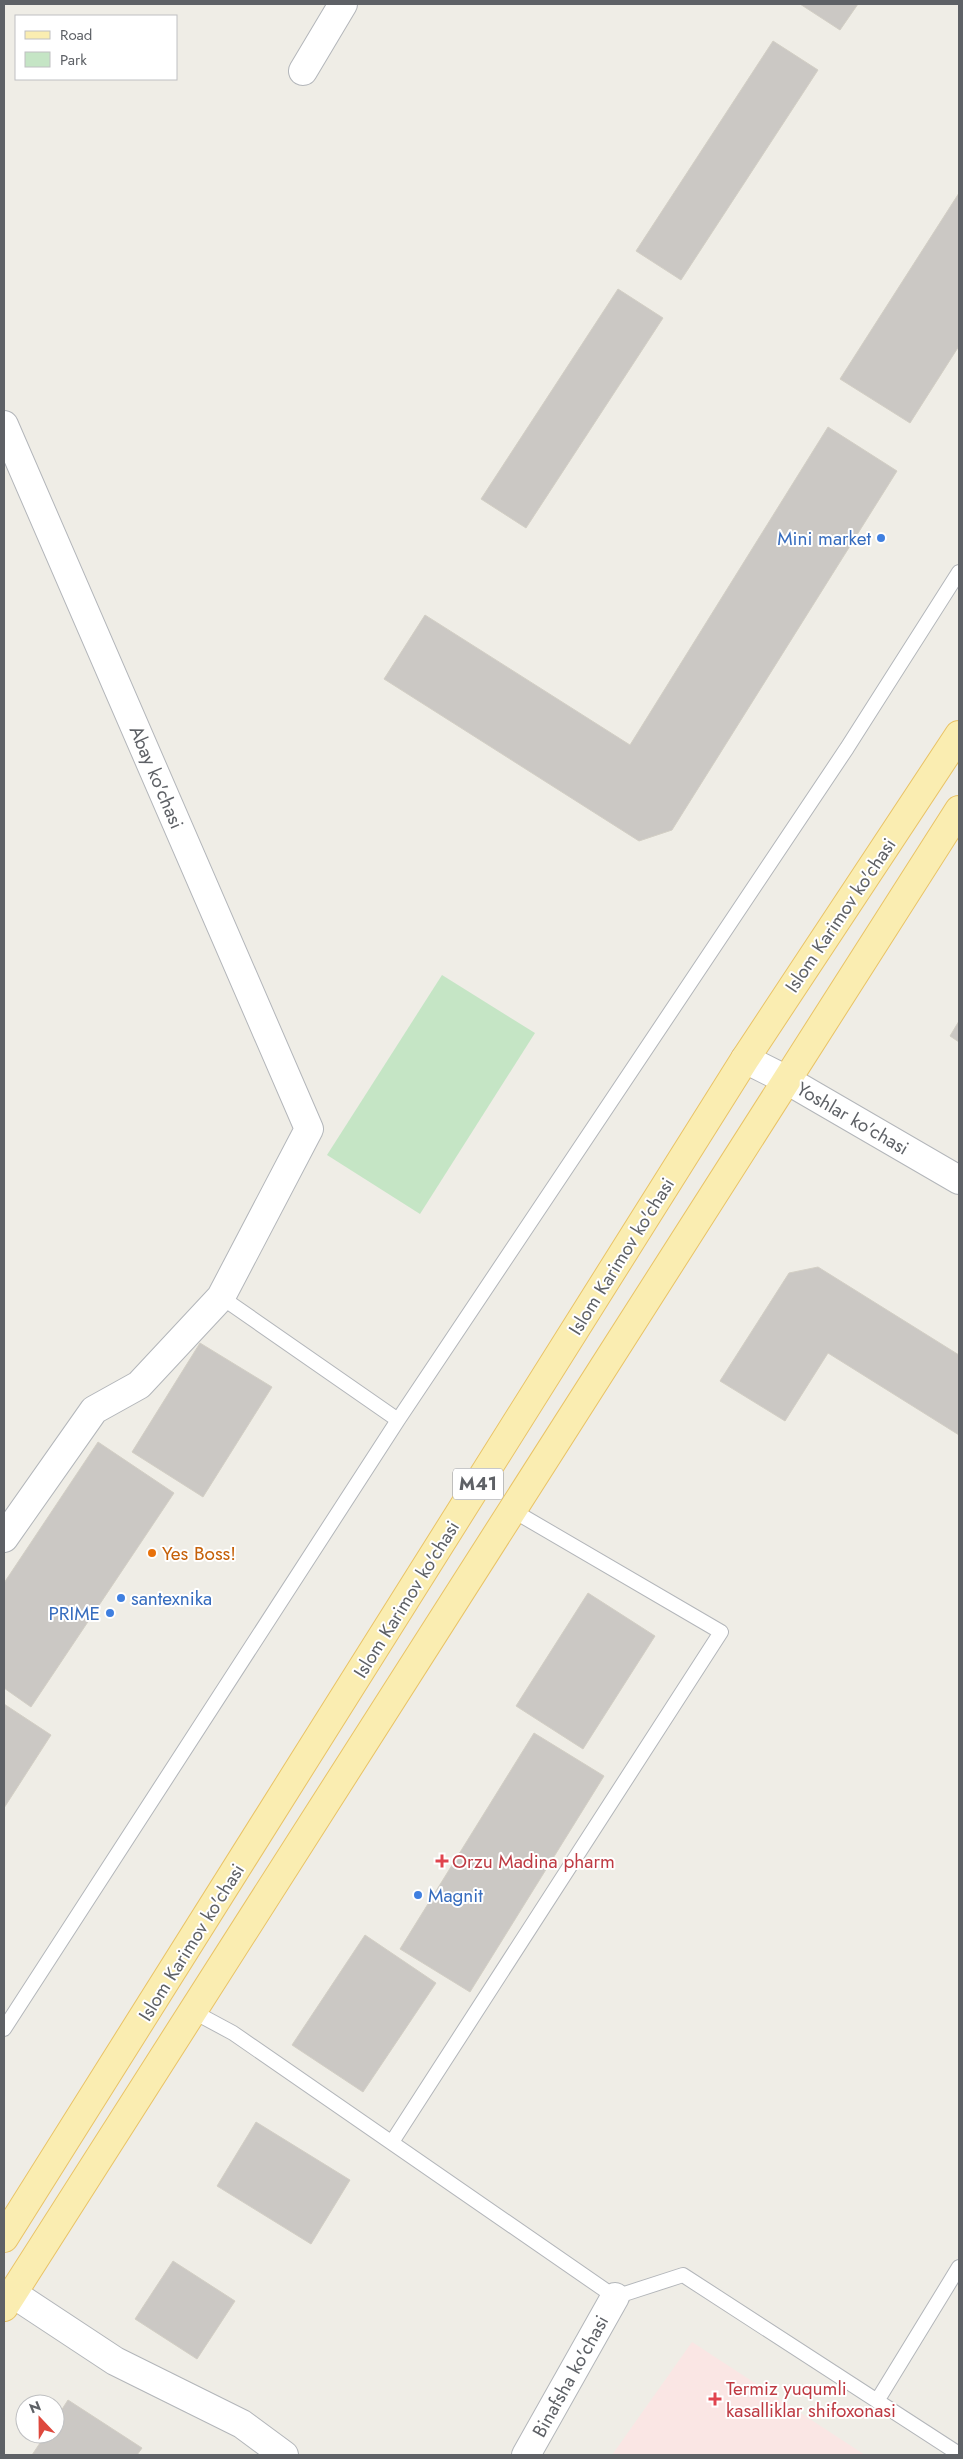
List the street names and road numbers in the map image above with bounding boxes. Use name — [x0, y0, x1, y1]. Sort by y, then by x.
street label: Abay ko'chasi — [123, 721, 190, 833]
street label: Islom Karimov ko'chasi — [779, 833, 902, 998]
street label: Yoshlar ko'chasi — [792, 1075, 914, 1162]
street label: Islom Karimov ko'chasi — [562, 1172, 681, 1340]
road number: M41 — [453, 1468, 503, 1500]
street label: Islom Karimov ko'chasi — [347, 1515, 466, 1683]
street label: Islom Karimov ko'chasi — [132, 1858, 251, 2026]
street label: Binafsha ko'chasi — [526, 2310, 615, 2442]

